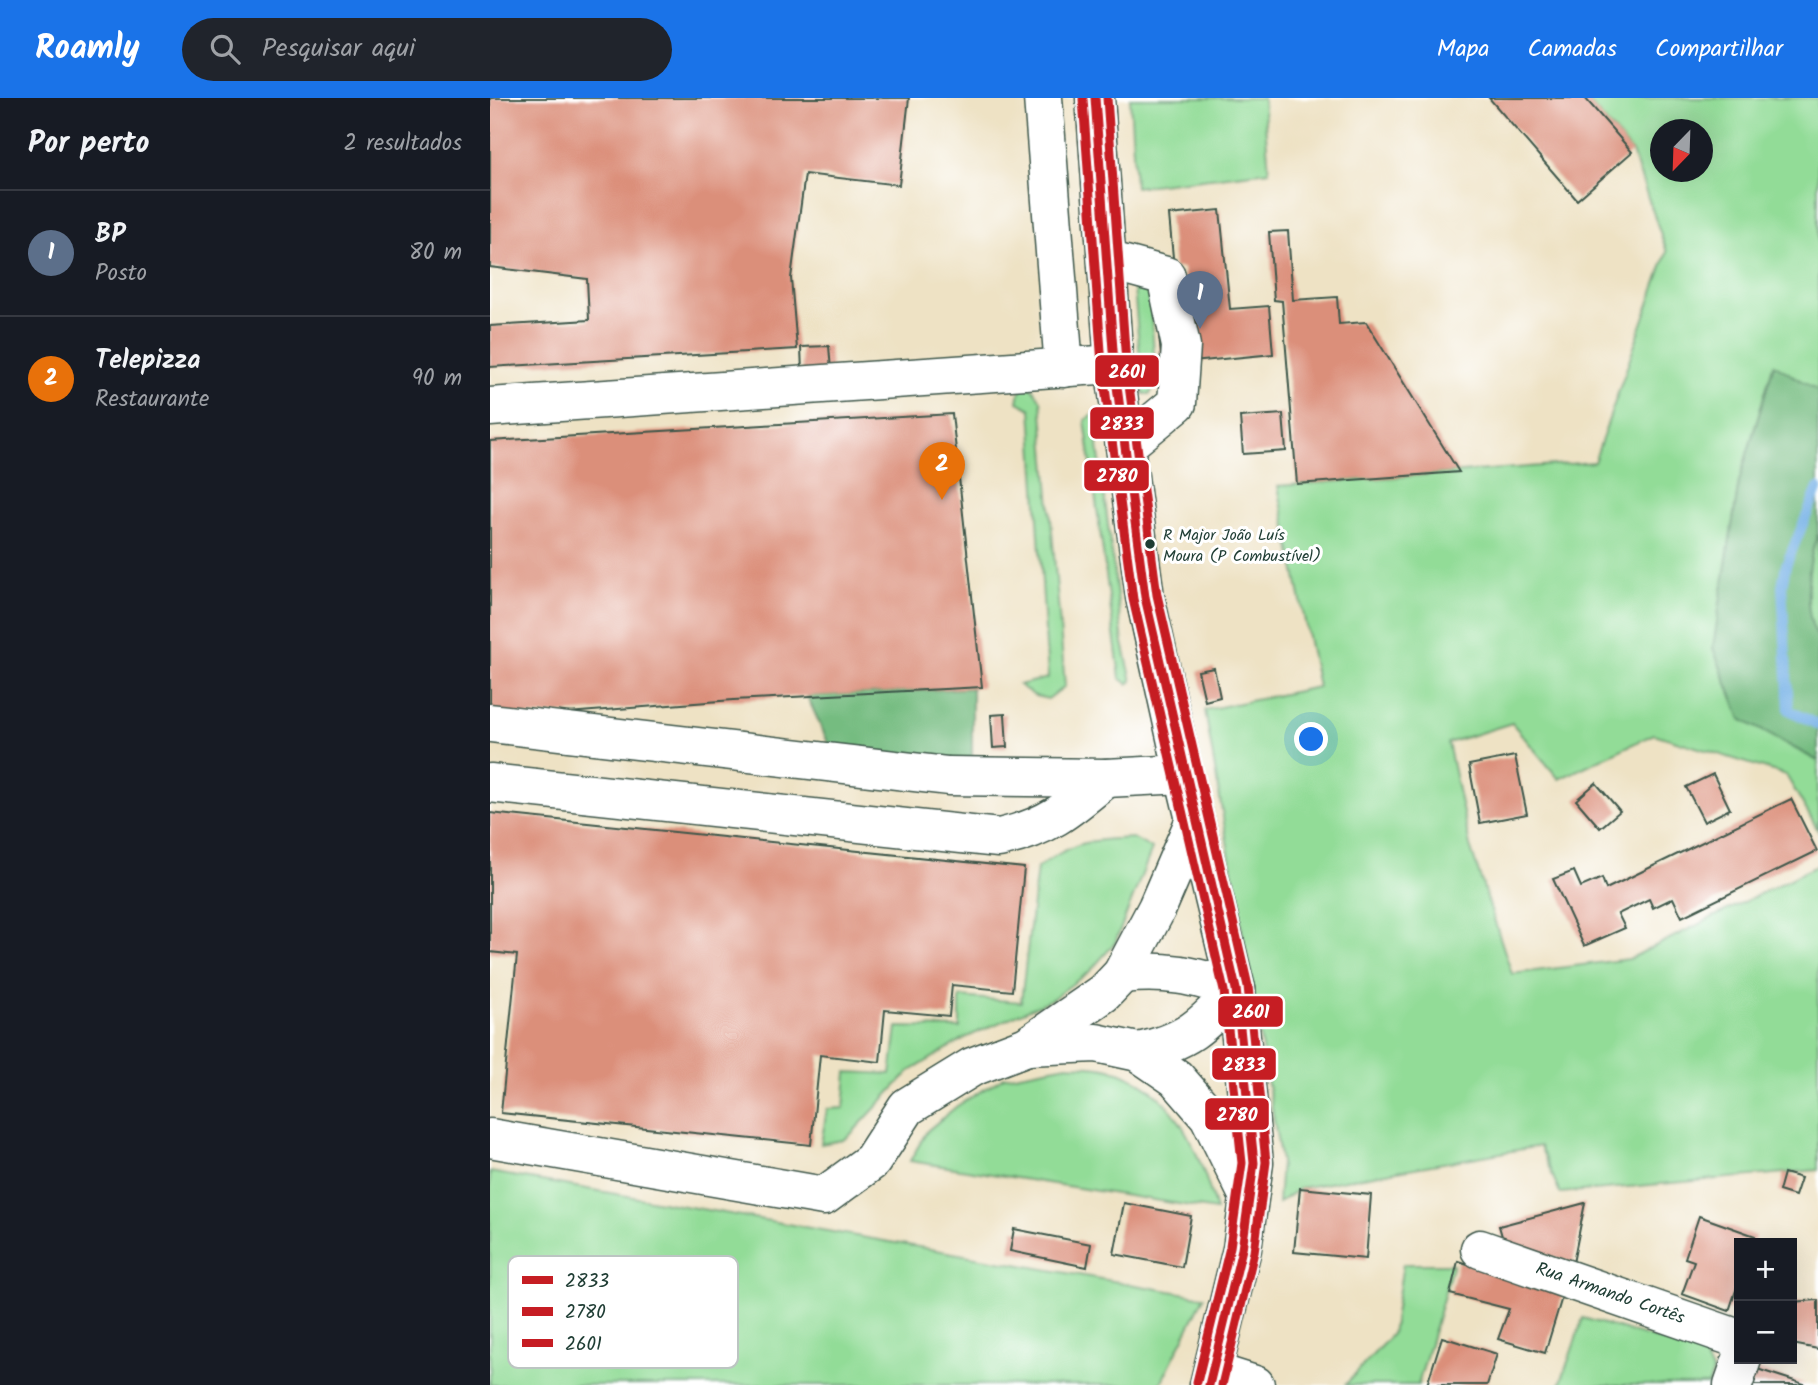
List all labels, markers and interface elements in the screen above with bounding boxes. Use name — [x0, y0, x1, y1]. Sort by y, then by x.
search box — [182, 18, 672, 81]
text: Roamly — [35, 23, 140, 76]
text: Pesquisar aqui — [262, 28, 415, 70]
icon: search — [206, 30, 244, 68]
text: Mapa — [1437, 30, 1490, 69]
text: Camadas — [1528, 30, 1617, 69]
text: Compartilhar — [1655, 30, 1783, 69]
north arrow — [1650, 119, 1713, 182]
text: Por perto — [28, 120, 149, 168]
text: 2 resultados — [344, 126, 462, 162]
text: BP — [95, 214, 126, 256]
text: 1 — [48, 235, 54, 271]
text: 80 m — [409, 235, 462, 271]
text: Posto — [95, 256, 147, 292]
pin: 1 — [1177, 271, 1223, 329]
text: Telepizza — [95, 340, 200, 382]
line badge: 2601 — [1094, 354, 1160, 388]
text: 2601 — [1109, 358, 1146, 388]
text: 2 — [44, 361, 58, 397]
text: 90 m — [412, 361, 462, 397]
text: Restaurante — [95, 382, 209, 418]
line badge: 2833 — [1089, 406, 1155, 440]
text: 2833 — [1100, 410, 1144, 440]
pin: 2 — [919, 442, 965, 500]
line badge: 2780 — [1083, 459, 1150, 492]
text: 2780 — [1096, 462, 1138, 492]
place label: R Major João Luís Moura (P Combustível) — [1163, 523, 1321, 569]
marker: R Major João Luís Moura (P Combustível) — [1143, 537, 1157, 551]
your location — [1294, 722, 1328, 756]
line badge: 2601 — [1217, 995, 1284, 1028]
text: 2601 — [1233, 998, 1270, 1028]
line badge: 2833 — [1211, 1047, 1277, 1081]
text: 2833 — [1222, 1051, 1266, 1081]
line badge: 2780 — [1204, 1097, 1270, 1131]
text: 2780 — [1216, 1101, 1258, 1131]
map controls — [1734, 1238, 1797, 1364]
button: + — [1734, 1238, 1797, 1301]
street label: Rua Armando Cortês — [1532, 1255, 1689, 1333]
legend — [508, 1256, 738, 1368]
text: 2833 — [565, 1267, 609, 1297]
text: 2780 — [565, 1298, 606, 1328]
button: − — [1734, 1301, 1797, 1364]
text: 2601 — [565, 1330, 602, 1360]

